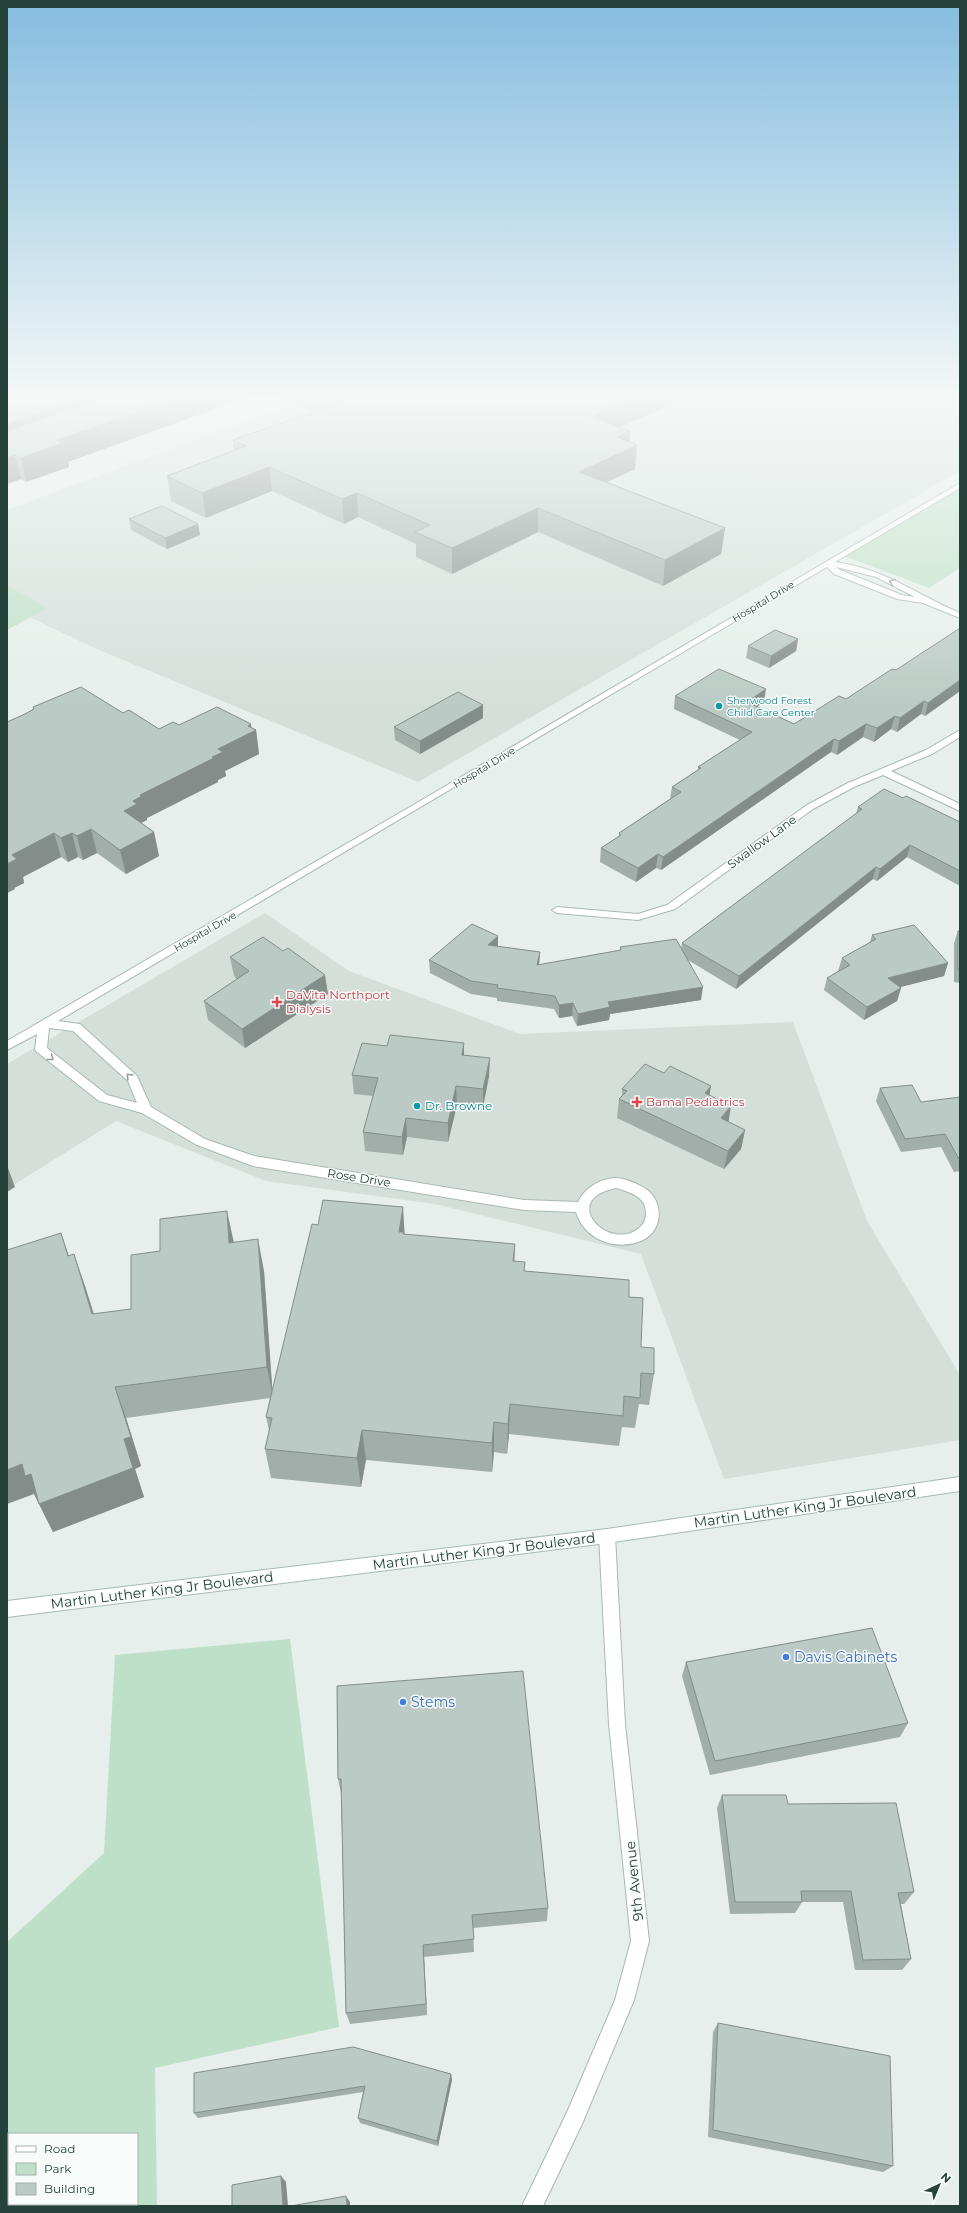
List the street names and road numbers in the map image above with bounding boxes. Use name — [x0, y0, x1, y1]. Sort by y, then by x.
street label: Hospital Drive — [730, 578, 797, 625]
street label: Hospital Drive — [451, 744, 518, 791]
street label: Swallow Lane — [724, 812, 799, 872]
street label: Hospital Drive — [172, 908, 239, 955]
street label: Rose Drive — [326, 1165, 392, 1190]
street label: Martin Luther King Jr Boulevard — [693, 1482, 917, 1532]
street label: Martin Luther King Jr Boulevard — [371, 1528, 597, 1574]
street label: Martin Luther King Jr Boulevard — [49, 1567, 275, 1613]
street label: 9th Avenue — [621, 1840, 647, 1922]

